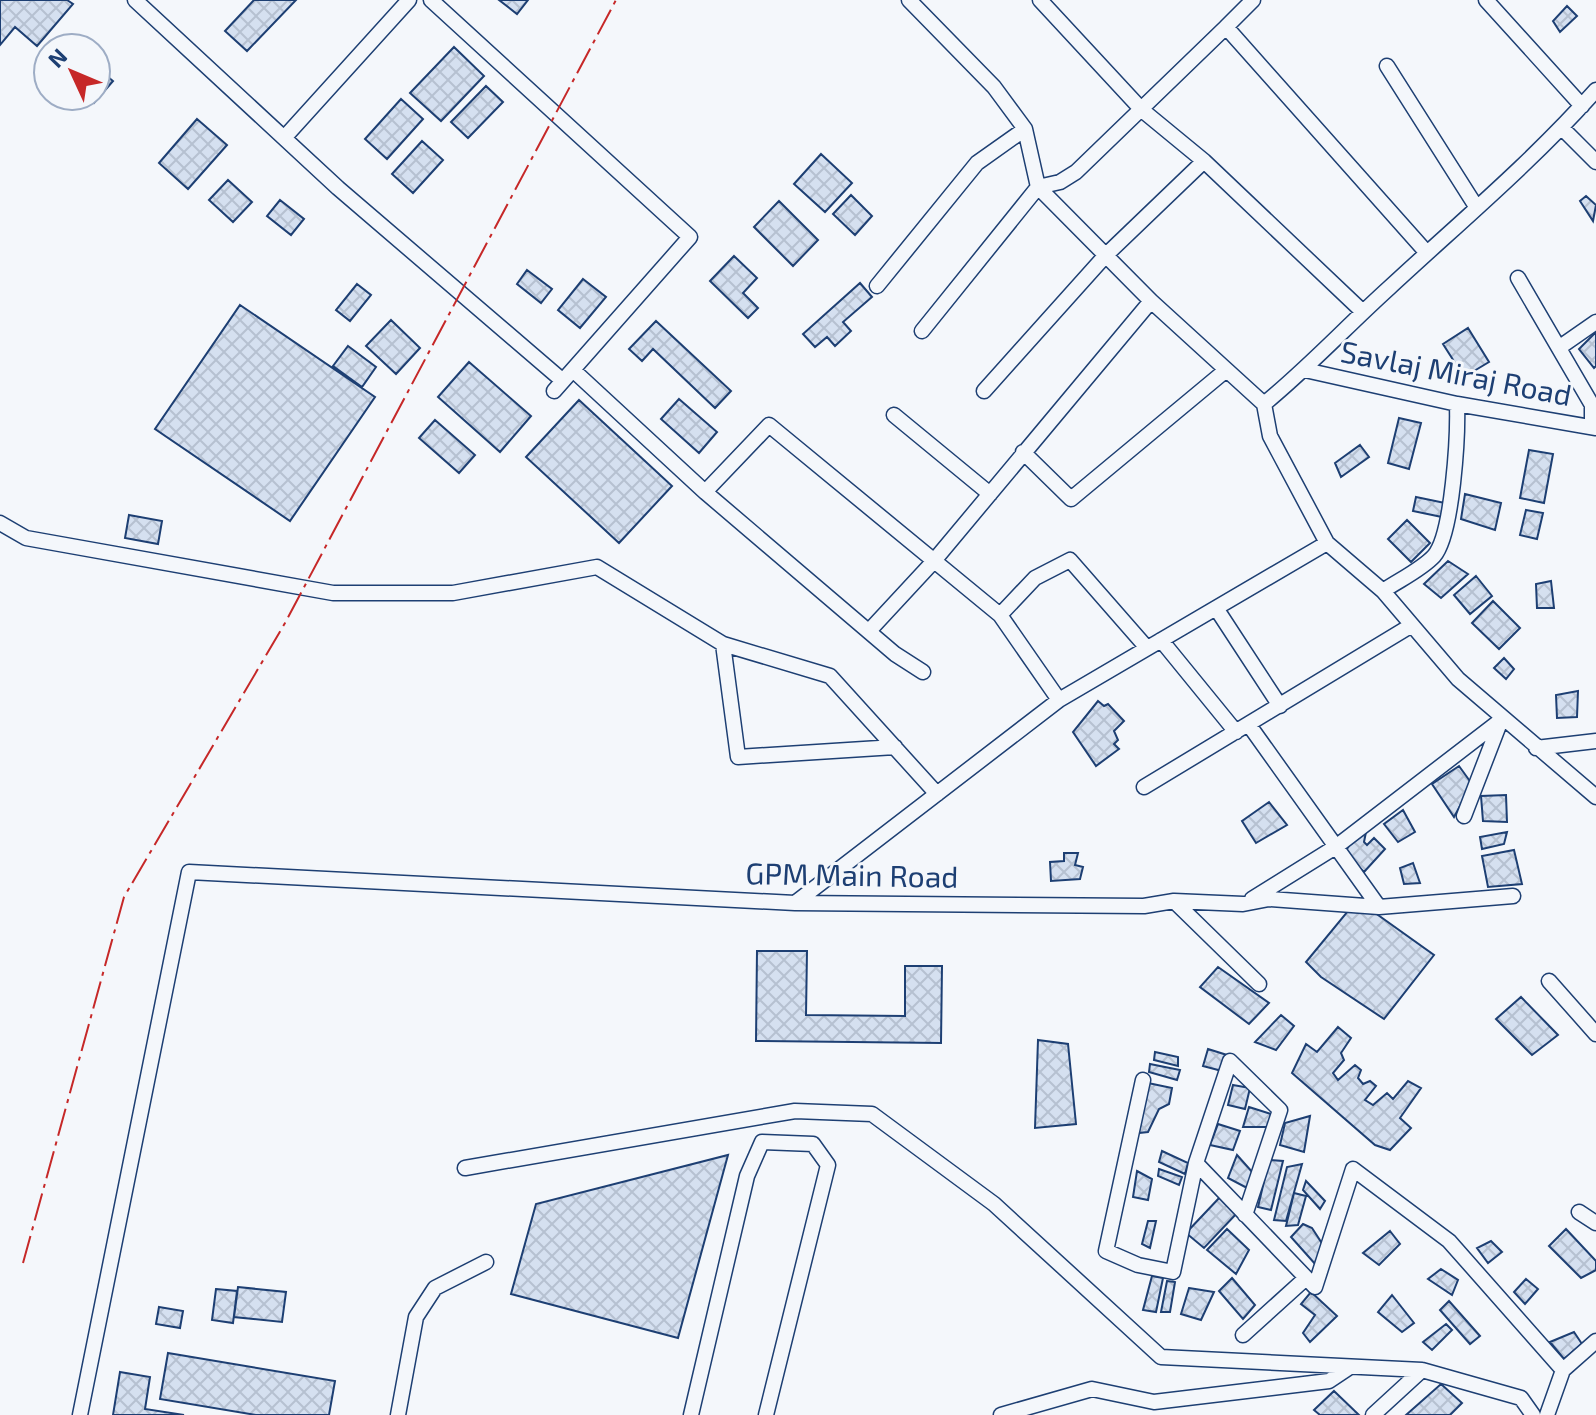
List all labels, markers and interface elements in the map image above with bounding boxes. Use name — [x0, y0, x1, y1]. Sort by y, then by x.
north arrow — [32, 32, 112, 112]
text: N — [42, 43, 72, 72]
street label: Savlaj Miraj Road — [1338, 332, 1575, 412]
street label: GPM Main Road — [745, 854, 959, 894]

